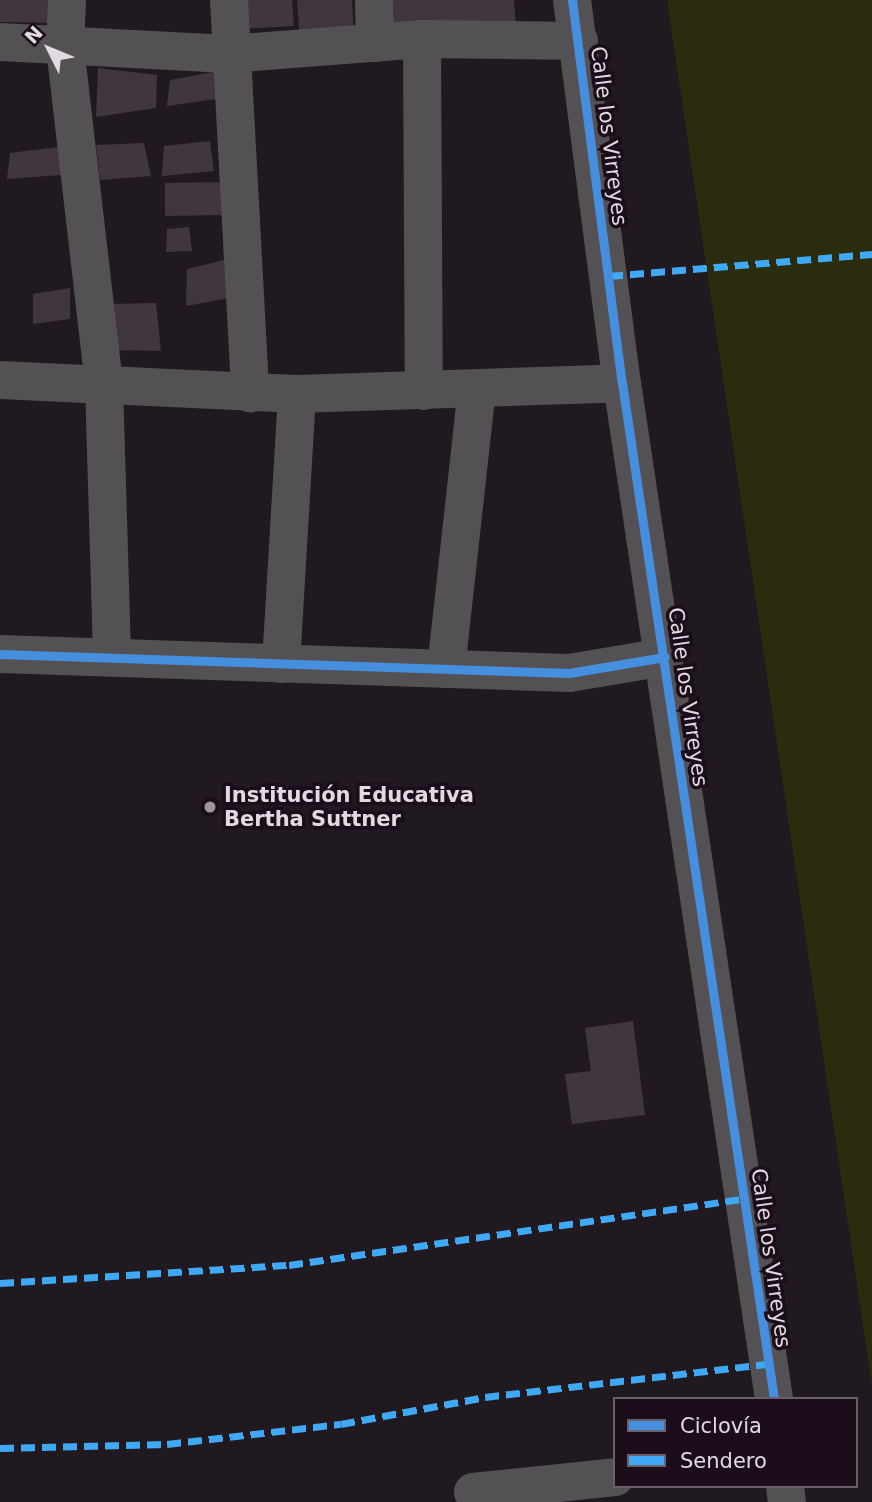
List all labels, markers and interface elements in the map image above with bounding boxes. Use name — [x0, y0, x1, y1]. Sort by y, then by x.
north arrow — [14, 14, 84, 84]
text: N — [20, 21, 47, 48]
street label: Calle los Virreyes — [585, 45, 633, 227]
street label: Calle los Virreyes — [663, 606, 713, 788]
place label: Institución Educativa Bertha Suttner — [224, 782, 474, 832]
marker: Institución Educativa Bertha Suttner — [202, 799, 218, 815]
street label: Calle los Virreyes — [746, 1167, 796, 1349]
legend — [613, 1397, 858, 1488]
text: Ciclovía — [680, 1414, 762, 1438]
text: Sendero — [680, 1449, 767, 1473]

